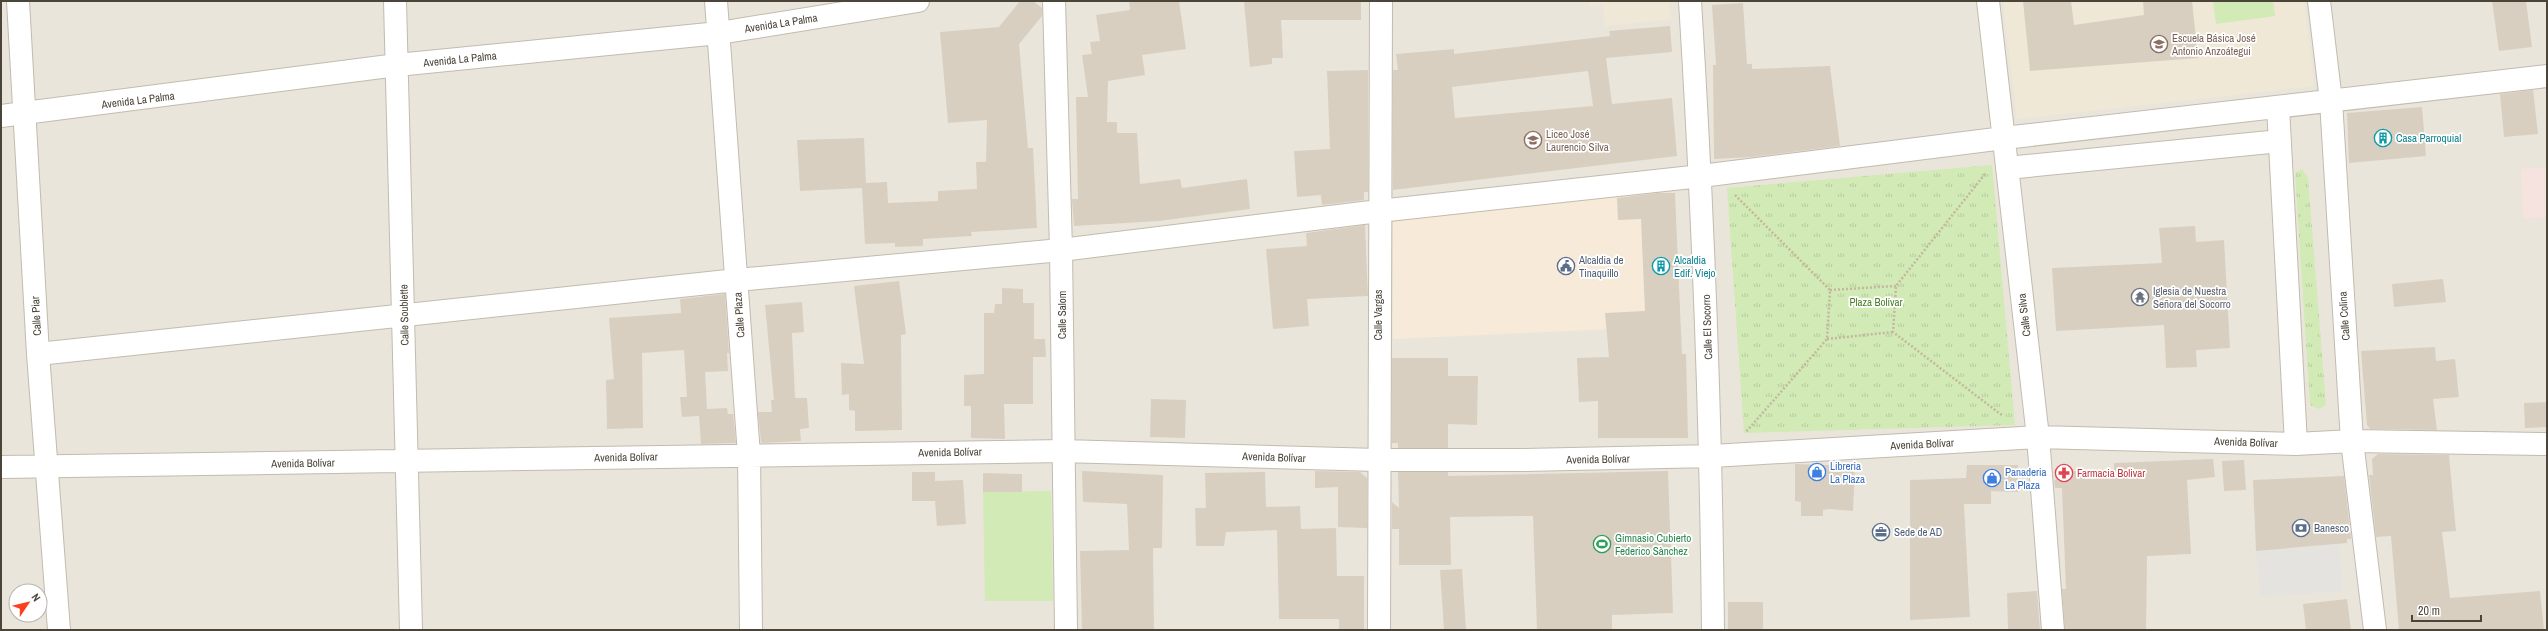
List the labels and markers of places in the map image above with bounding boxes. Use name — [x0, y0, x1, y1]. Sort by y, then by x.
place label: Escuela Básica José Antonio Anzoátegui — [2171, 31, 2256, 58]
school or university icon: Escuela Básica José Antonio Anzoátegui — [2149, 34, 2169, 54]
place label: Liceo José Laurencio Silva — [1546, 127, 1609, 154]
building icon: Casa Parroquial — [2373, 128, 2393, 148]
school or university icon: Liceo José Laurencio Silva — [1523, 130, 1543, 150]
place label: Casa Parroquial — [2396, 131, 2461, 145]
place label: Alcaldia de Tinaquillo — [1578, 253, 1624, 280]
place label: Alcaldia Edif. Viejo — [1673, 253, 1715, 280]
public building icon: Alcaldia de Tinaquillo — [1556, 256, 1576, 276]
building icon: Alcaldia Edif. Viejo — [1651, 256, 1671, 276]
place label: Iglesia de Nuestra Señora del Socorro — [2153, 284, 2231, 311]
temple icon: Iglesia de Nuestra Señora del Socorro — [2130, 287, 2150, 307]
place label: Libreria La Plaza — [1830, 459, 1865, 486]
shop icon: Libreria La Plaza — [1807, 462, 1827, 482]
pharmacy icon: Farmacia Bolivar — [2054, 463, 2074, 483]
place label: Panaderia La Plaza — [2005, 465, 2047, 492]
place label: Farmacia Bolivar — [2077, 466, 2145, 480]
shop icon: Panaderia La Plaza — [1982, 468, 2002, 488]
bank icon: Banesco — [2291, 518, 2311, 538]
place label: Banesco — [2314, 521, 2349, 535]
office icon: Sede de AD — [1871, 522, 1891, 542]
place label: Sede de AD — [1894, 525, 1942, 539]
place label: Gimnasio Cubierto Federico Sànchez — [1615, 531, 1691, 558]
sports icon: Gimnasio Cubierto Federico Sànchez — [1592, 534, 1612, 554]

